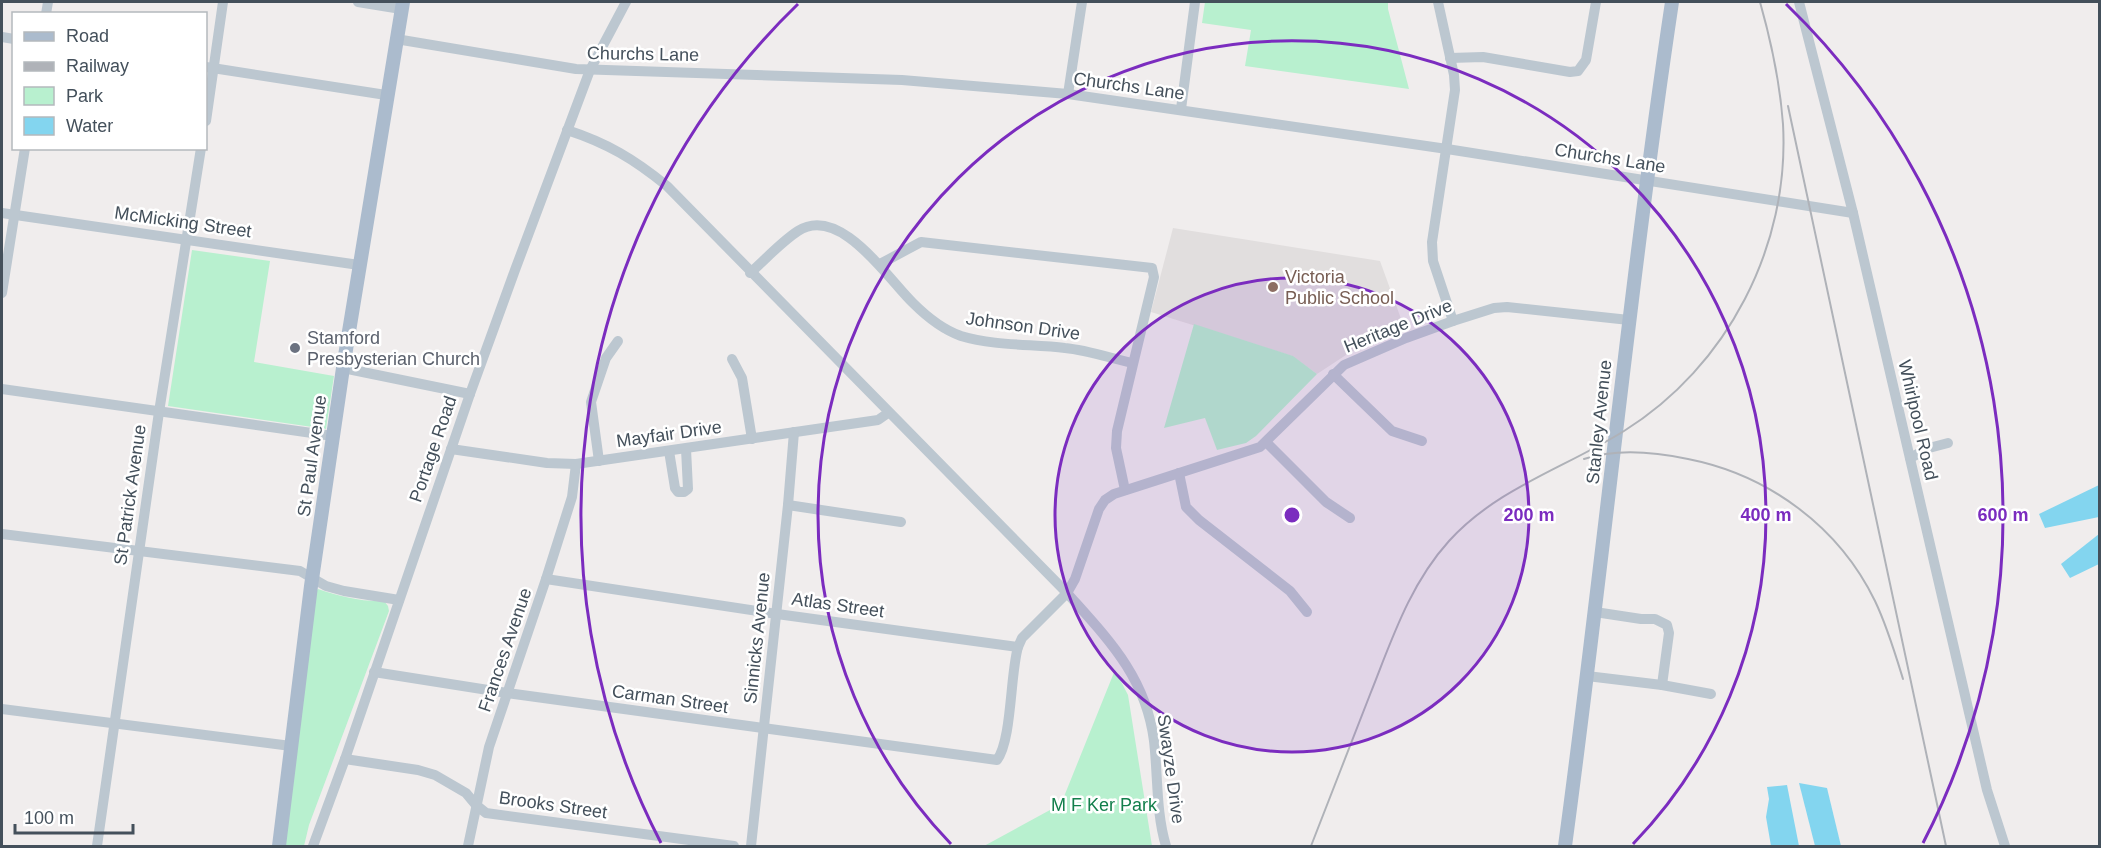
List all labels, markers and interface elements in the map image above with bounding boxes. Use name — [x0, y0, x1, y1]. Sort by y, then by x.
legend — [12, 12, 207, 150]
text: Road — [66, 26, 109, 46]
street label: Churchs Lane — [587, 43, 699, 65]
text: Railway — [66, 56, 129, 76]
street label: Churchs Lane — [1072, 68, 1186, 104]
text: Park — [66, 86, 104, 106]
text: Water — [66, 116, 113, 136]
street label: Churchs Lane — [1553, 139, 1667, 177]
street label: McMicking Street — [113, 202, 253, 242]
place label: Victoria Public School — [1285, 267, 1394, 308]
marker: Victoria Public School — [1266, 280, 1280, 294]
street label: Heritage Drive — [1341, 295, 1455, 357]
street label: Johnson Drive — [965, 308, 1081, 344]
place label: Stamford Presbysterian Church — [307, 328, 480, 369]
marker: Stamford Presbysterian Church — [288, 341, 302, 355]
street label: Whirlpool Road — [1894, 358, 1942, 482]
street label: Stanley Avenue — [1583, 359, 1615, 485]
street label: Portage Road — [405, 393, 461, 505]
street label: St Paul Avenue — [294, 394, 330, 518]
street label: Mayfair Drive — [615, 417, 723, 451]
street label: St Patrick Avenue — [110, 423, 150, 567]
centre of rings — [1282, 505, 1302, 525]
text: 200 m — [1503, 505, 1555, 525]
text: 400 m — [1740, 505, 1792, 525]
text: 600 m — [1977, 505, 2029, 525]
street label: Sinnicks Avenue — [740, 571, 774, 705]
street label: Frances Avenue — [474, 585, 536, 715]
street label: Atlas Street — [791, 589, 885, 621]
street label: Carman Street — [611, 681, 729, 717]
street label: Swayze Drive — [1153, 713, 1189, 825]
street label: Brooks Street — [498, 788, 608, 822]
park label: M F Ker Park — [1051, 795, 1158, 815]
scale bar — [15, 797, 134, 835]
text: 100 m — [24, 808, 74, 828]

